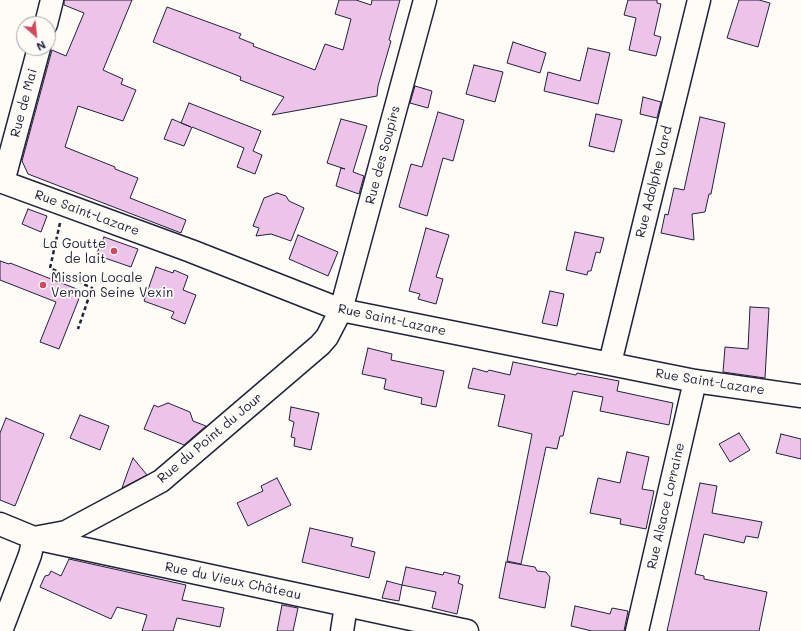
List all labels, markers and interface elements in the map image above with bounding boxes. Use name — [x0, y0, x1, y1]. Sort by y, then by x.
north arrow — [16, 16, 56, 56]
text: N — [34, 38, 48, 55]
street label: Rue de Mai — [7, 67, 41, 139]
street label: Rue des Soupirs — [362, 104, 404, 206]
street label: Rue Adolphe Vard — [633, 124, 675, 240]
street label: Rue Saint-Lazare — [33, 187, 141, 239]
place label: La Goutte de lait — [43, 236, 106, 267]
marker: La Goutte de lait — [109, 246, 119, 256]
place label: Mission Locale Vernon Seine Vexin — [51, 270, 173, 301]
marker: Mission Locale Vernon Seine Vexin — [38, 280, 48, 290]
street label: Rue Saint-Lazare — [336, 301, 448, 339]
street label: Rue Saint-Lazare — [654, 366, 766, 398]
street label: Rue du Point du Jour — [154, 390, 266, 486]
street label: Rue Alsace Lorraine — [644, 441, 688, 571]
street label: Rue du Vieux Château — [163, 559, 303, 603]

